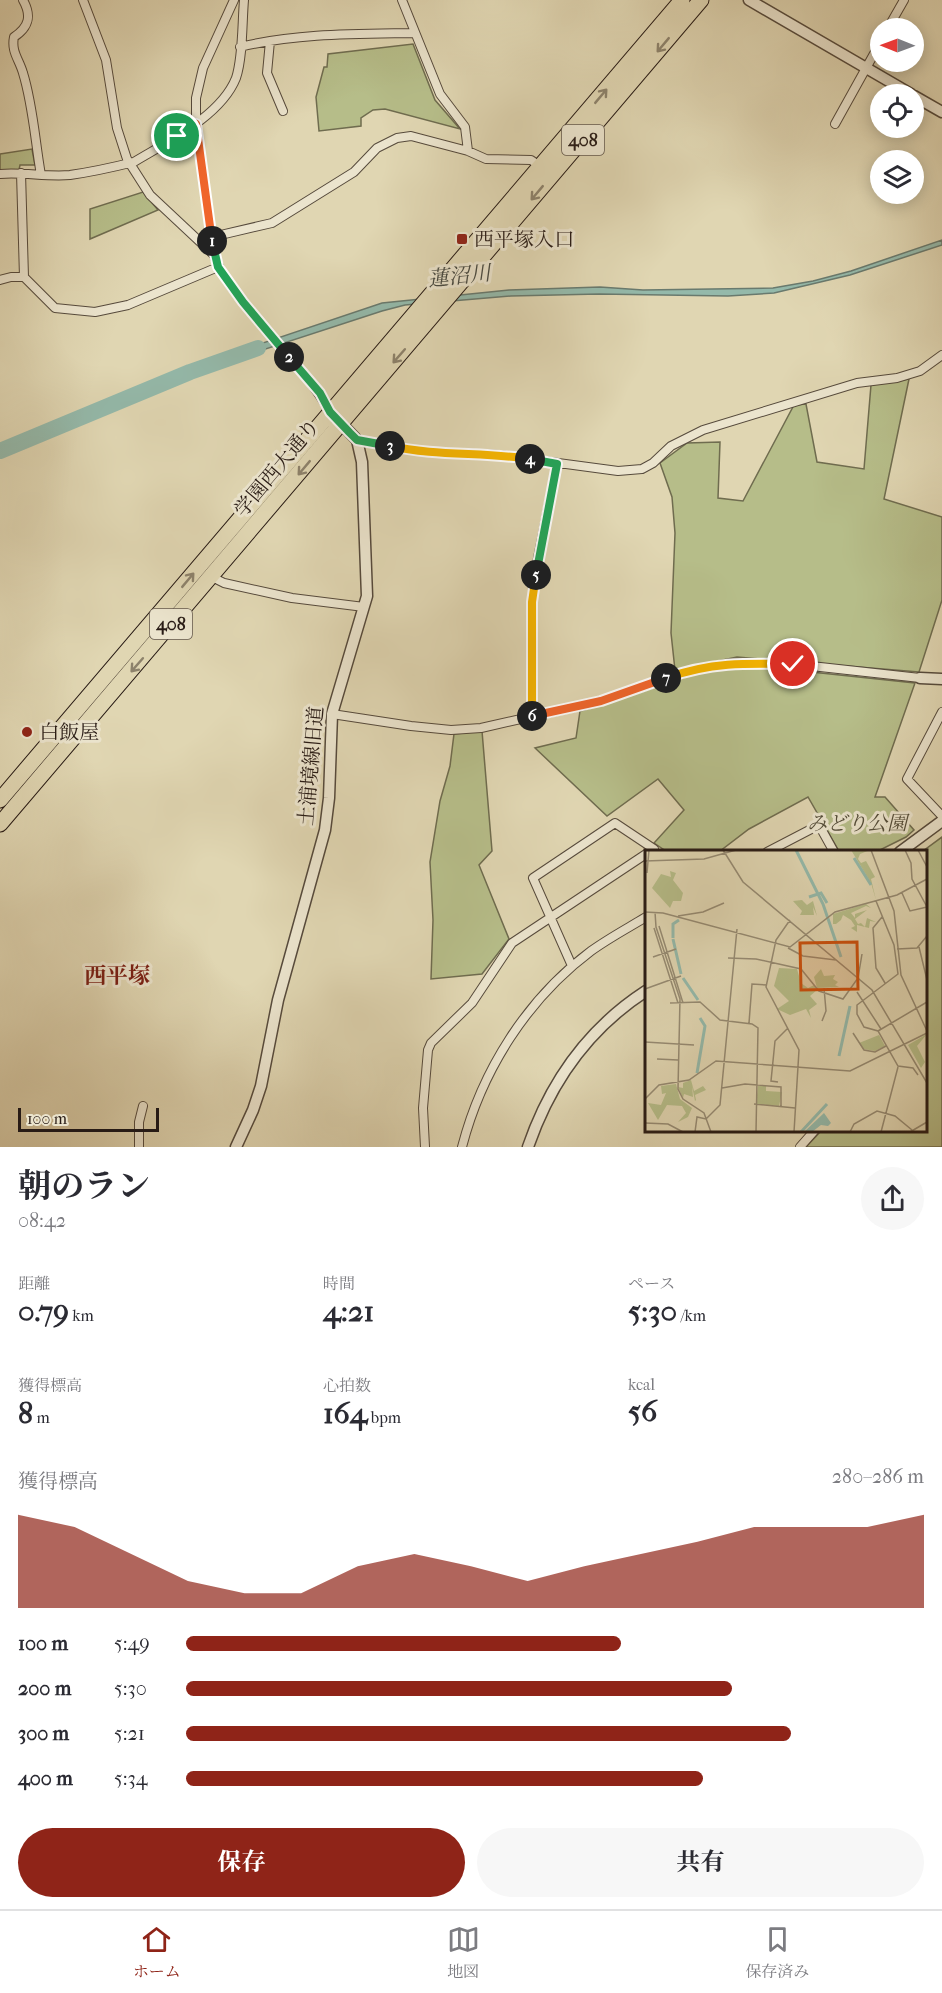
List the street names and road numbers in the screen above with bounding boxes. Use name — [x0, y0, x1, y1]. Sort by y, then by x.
road number: 408 — [562, 125, 604, 155]
street label: 学園西大通り — [230, 415, 324, 521]
road number: 408 — [150, 609, 192, 639]
street label: 土浦境線旧道 — [294, 705, 328, 827]

